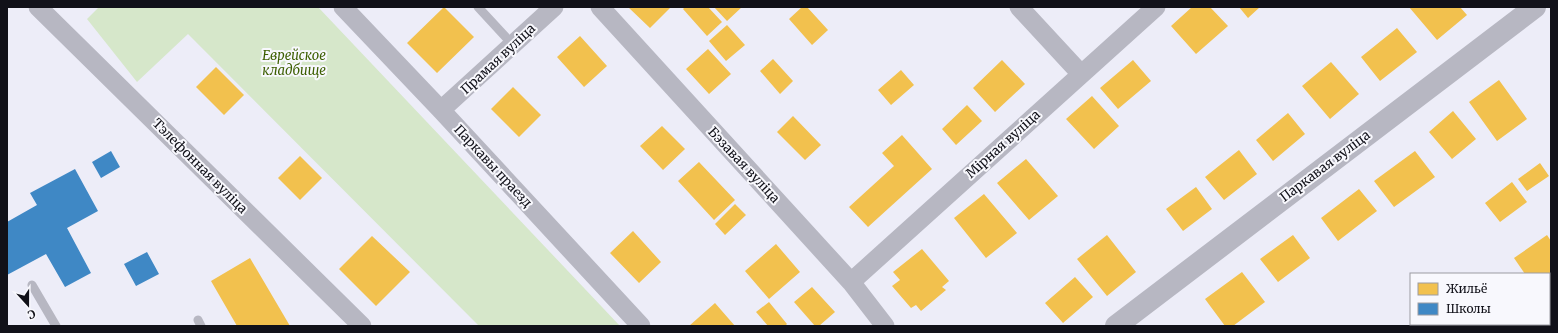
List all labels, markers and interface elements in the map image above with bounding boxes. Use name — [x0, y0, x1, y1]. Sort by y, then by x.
street label: Прамая вуліца — [457, 20, 539, 98]
park label: Еврейское кладбище — [262, 47, 326, 79]
street label: Мірная вуліца — [962, 106, 1044, 182]
street label: Тэлефонная вуліца — [149, 115, 251, 217]
street label: Паркавы праезд — [450, 121, 536, 211]
street label: Бэзавая вуліца — [704, 123, 784, 207]
street label: Паркавая вуліца — [1277, 127, 1373, 205]
legend — [1410, 273, 1550, 325]
text: Жильё — [1446, 281, 1487, 296]
north arrow — [8, 285, 48, 325]
text: Школы — [1446, 301, 1491, 316]
text: С — [26, 306, 37, 322]

